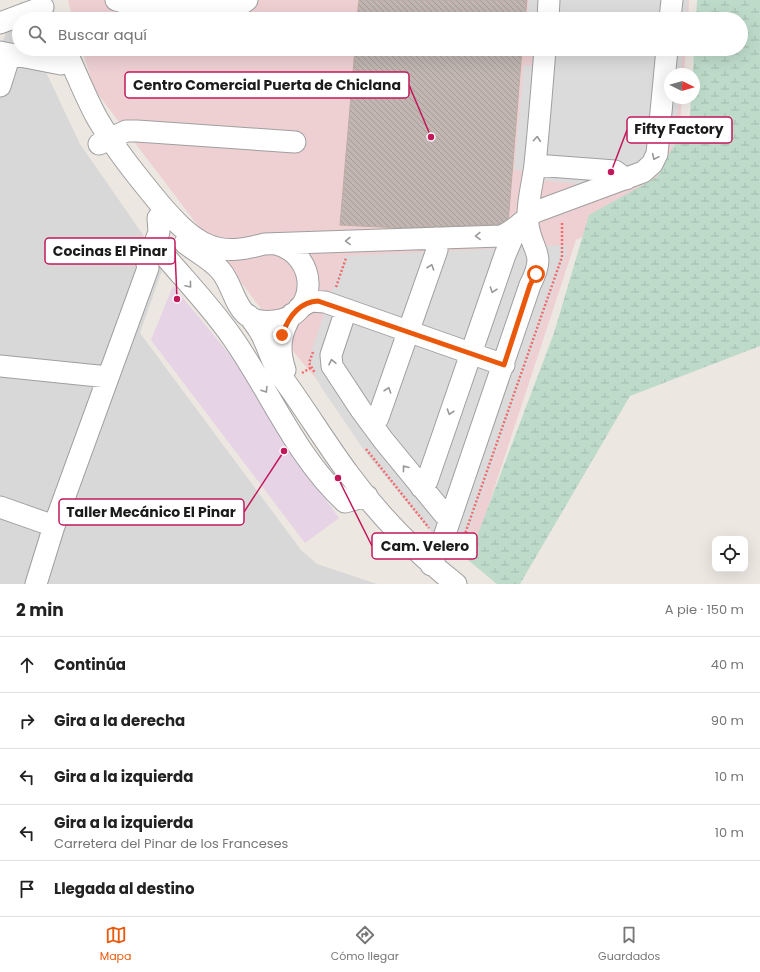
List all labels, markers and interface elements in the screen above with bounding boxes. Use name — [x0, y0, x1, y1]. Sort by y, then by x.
search box — [12, 12, 748, 56]
icon: search — [26, 23, 48, 45]
text: Buscar aquí — [58, 24, 147, 45]
north arrow — [664, 68, 700, 104]
callout: Centro Comercial Puerta de Chiclana — [125, 72, 409, 98]
text: Centro Comercial Puerta de Chiclana — [133, 75, 401, 95]
callout: Fifty Factory — [627, 117, 732, 143]
text: Fifty Factory — [634, 119, 724, 139]
one-way arrow — [533, 136, 542, 142]
one-way arrow — [652, 152, 660, 160]
one-way arrow — [475, 232, 481, 241]
one-way arrow — [345, 237, 351, 246]
callout: Cocinas El Pinar — [45, 238, 175, 264]
text: Cocinas El Pinar — [53, 241, 167, 261]
one-way arrow — [426, 264, 435, 271]
route start — [527, 265, 545, 283]
one-way arrow — [185, 281, 192, 288]
one-way arrow — [489, 286, 498, 293]
route end — [273, 326, 291, 344]
one-way arrow — [329, 358, 337, 365]
one-way arrow — [260, 386, 268, 393]
one-way arrow — [383, 387, 392, 394]
one-way arrow — [446, 409, 455, 416]
one-way arrow — [403, 466, 410, 473]
callout: Taller Mecánico El Pinar — [59, 499, 244, 525]
text: Taller Mecánico El Pinar — [66, 502, 236, 522]
callout: Cam. Velero — [372, 533, 477, 559]
text: Cam. Velero — [381, 536, 469, 556]
map controls — [712, 536, 748, 572]
button: locate — [712, 536, 748, 572]
text: 2 min — [16, 598, 64, 622]
text: A pie · 150 m — [665, 600, 744, 619]
icon: ahead — [16, 654, 38, 676]
text: Continúa — [54, 654, 126, 675]
text: 40 m — [711, 655, 744, 674]
icon: right — [16, 710, 38, 732]
text: Gira a la derecha — [54, 710, 185, 731]
text: 90 m — [711, 711, 744, 730]
icon: left — [16, 766, 38, 788]
text: Gira a la izquierda — [54, 766, 193, 787]
text: 10 m — [715, 767, 744, 786]
text: Gira a la izquierda — [54, 812, 193, 833]
icon: left — [16, 822, 38, 844]
text: 10 m — [715, 823, 744, 842]
text: Carretera del Pinar de los Franceses — [54, 834, 288, 853]
icon: arrive — [16, 878, 38, 900]
text: Llegada al destino — [54, 878, 195, 899]
tab: Mapa — [100, 924, 131, 965]
tab: Cómo llegar — [331, 924, 399, 965]
tab: Guardados — [598, 924, 660, 965]

